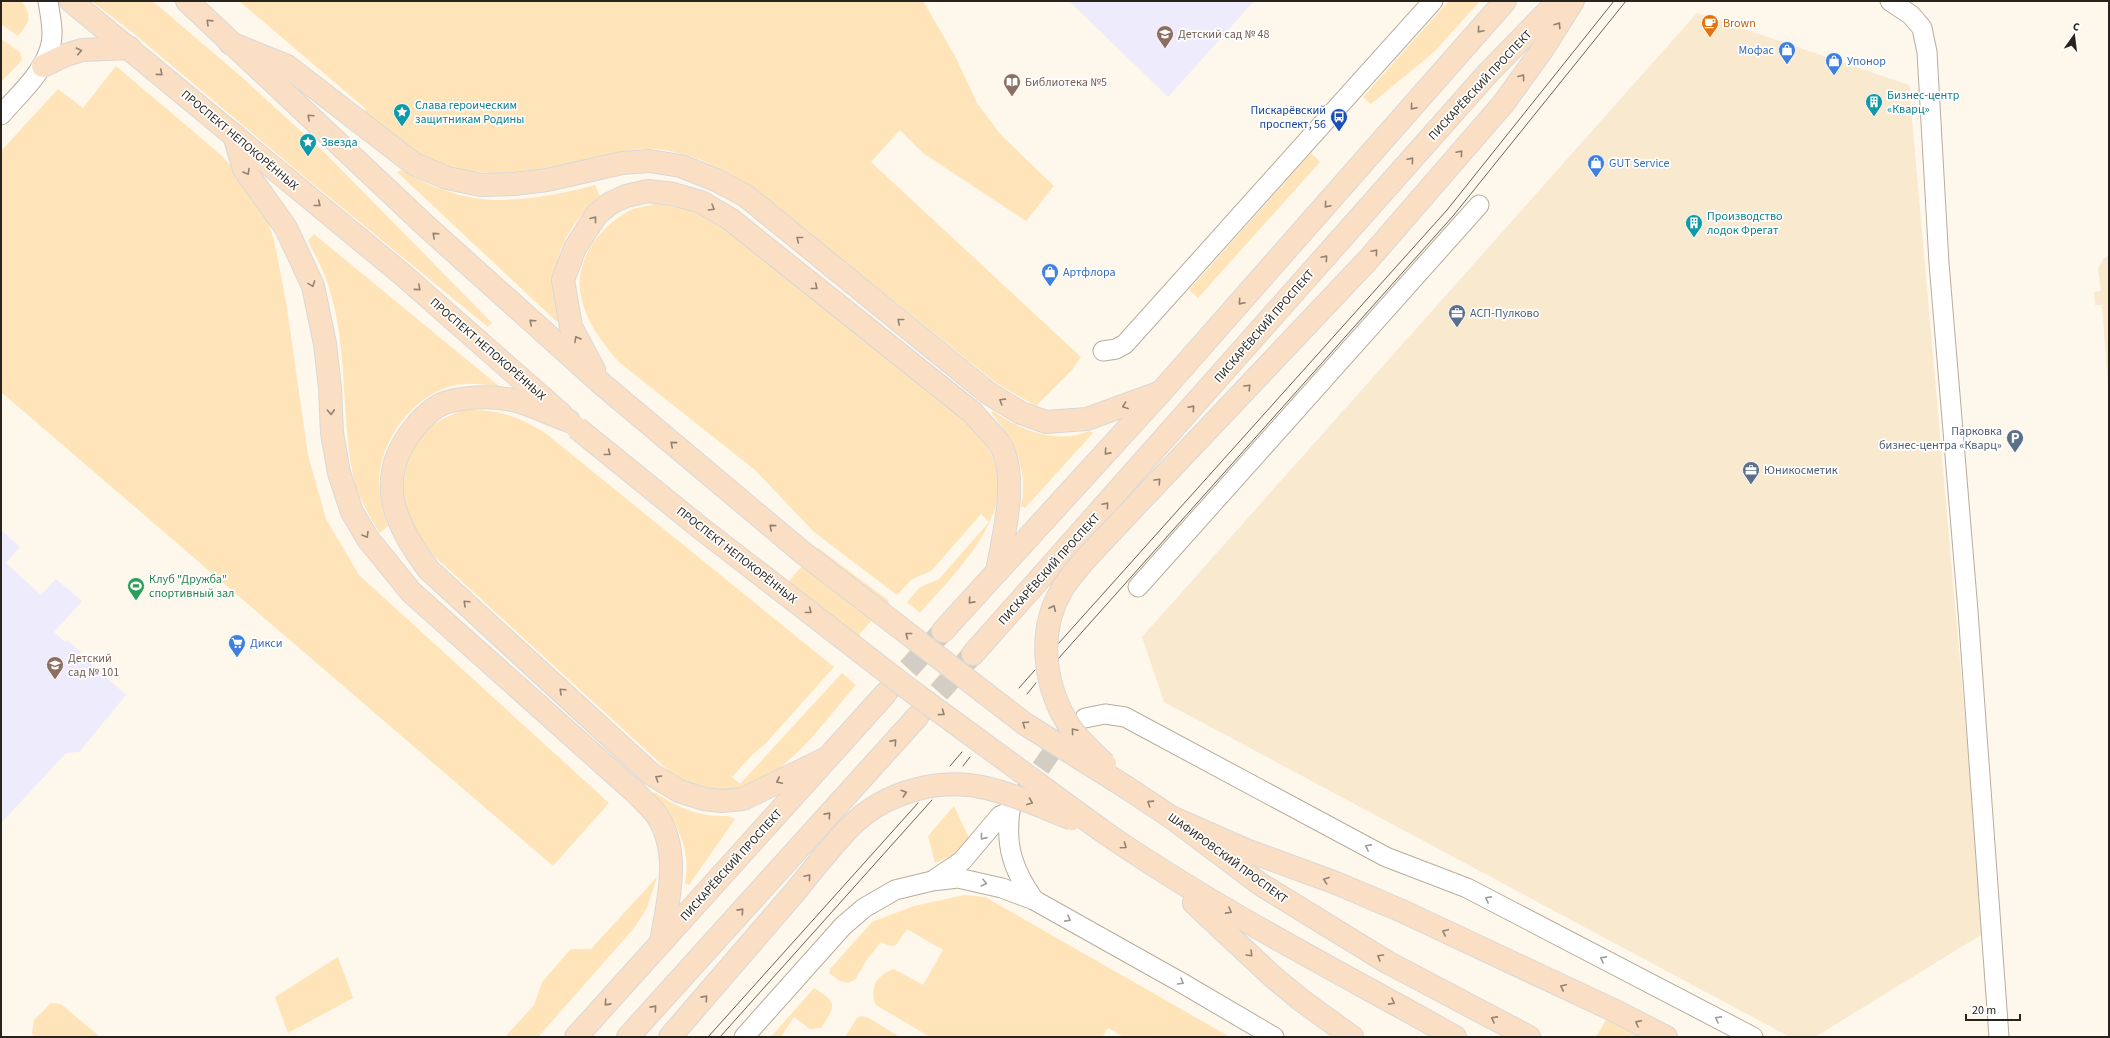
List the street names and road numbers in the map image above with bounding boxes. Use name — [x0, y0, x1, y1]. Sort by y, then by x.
street label: ПИСКАРЁВСКИЙ ПРОСПЕКТ — [1425, 26, 1536, 144]
street label: ПРОСПЕКТ НЕПОКОРЁННЫХ — [177, 86, 302, 195]
street label: ПИСКАРЁВСКИЙ ПРОСПЕКТ — [1210, 266, 1319, 387]
street label: ПРОСПЕКТ НЕПОКОРЁННЫХ — [426, 294, 549, 404]
street label: ПРОСПЕКТ НЕПОКОРЁННЫХ — [673, 503, 800, 608]
street label: ПИСКАРЁВСКИЙ ПРОСПЕКТ — [995, 509, 1105, 629]
street label: ПИСКАРЁВСКИЙ ПРОСПЕКТ — [677, 805, 787, 925]
street label: ШАФИРОВСКИЙ ПРОСПЕКТ — [1164, 809, 1291, 908]

